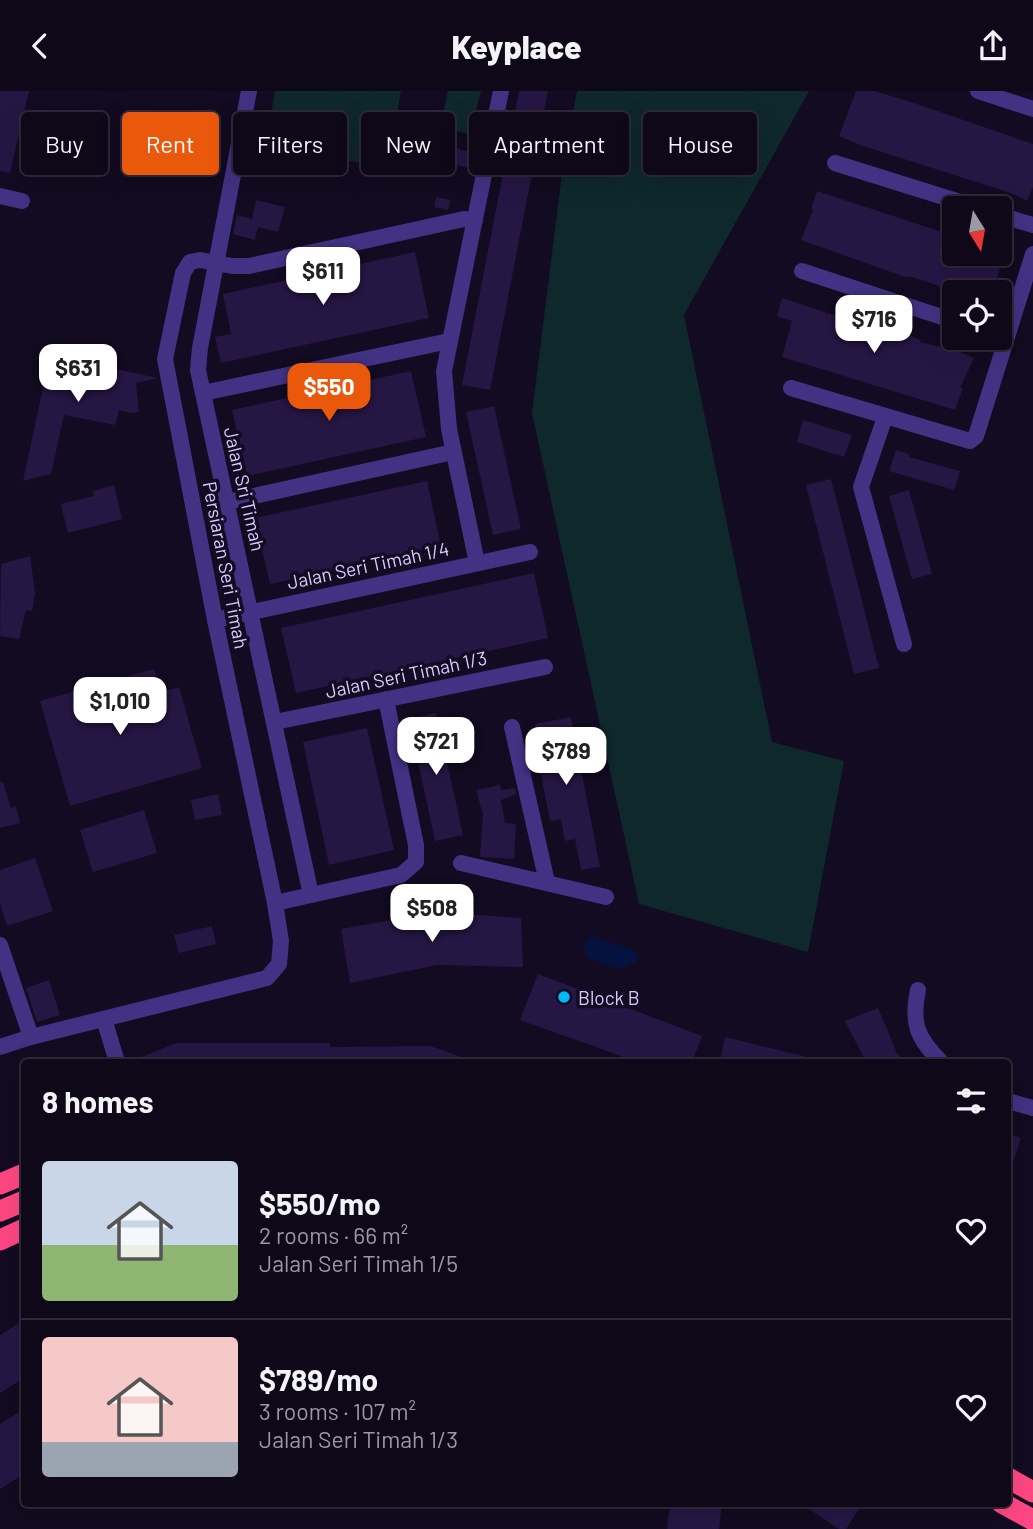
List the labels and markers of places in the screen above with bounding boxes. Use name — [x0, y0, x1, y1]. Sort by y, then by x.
pin: $611 — [282, 247, 364, 307]
pin: $716 — [833, 295, 915, 355]
pin: $631 — [37, 345, 119, 404]
pin: $550 — [288, 363, 370, 423]
pin: $1,010 — [63, 677, 177, 737]
pin: $721 — [395, 717, 477, 777]
pin: $789 — [525, 727, 607, 787]
pin: $508 — [391, 885, 473, 944]
place label: Block B — [578, 986, 640, 1009]
marker: Block B — [556, 989, 572, 1005]

